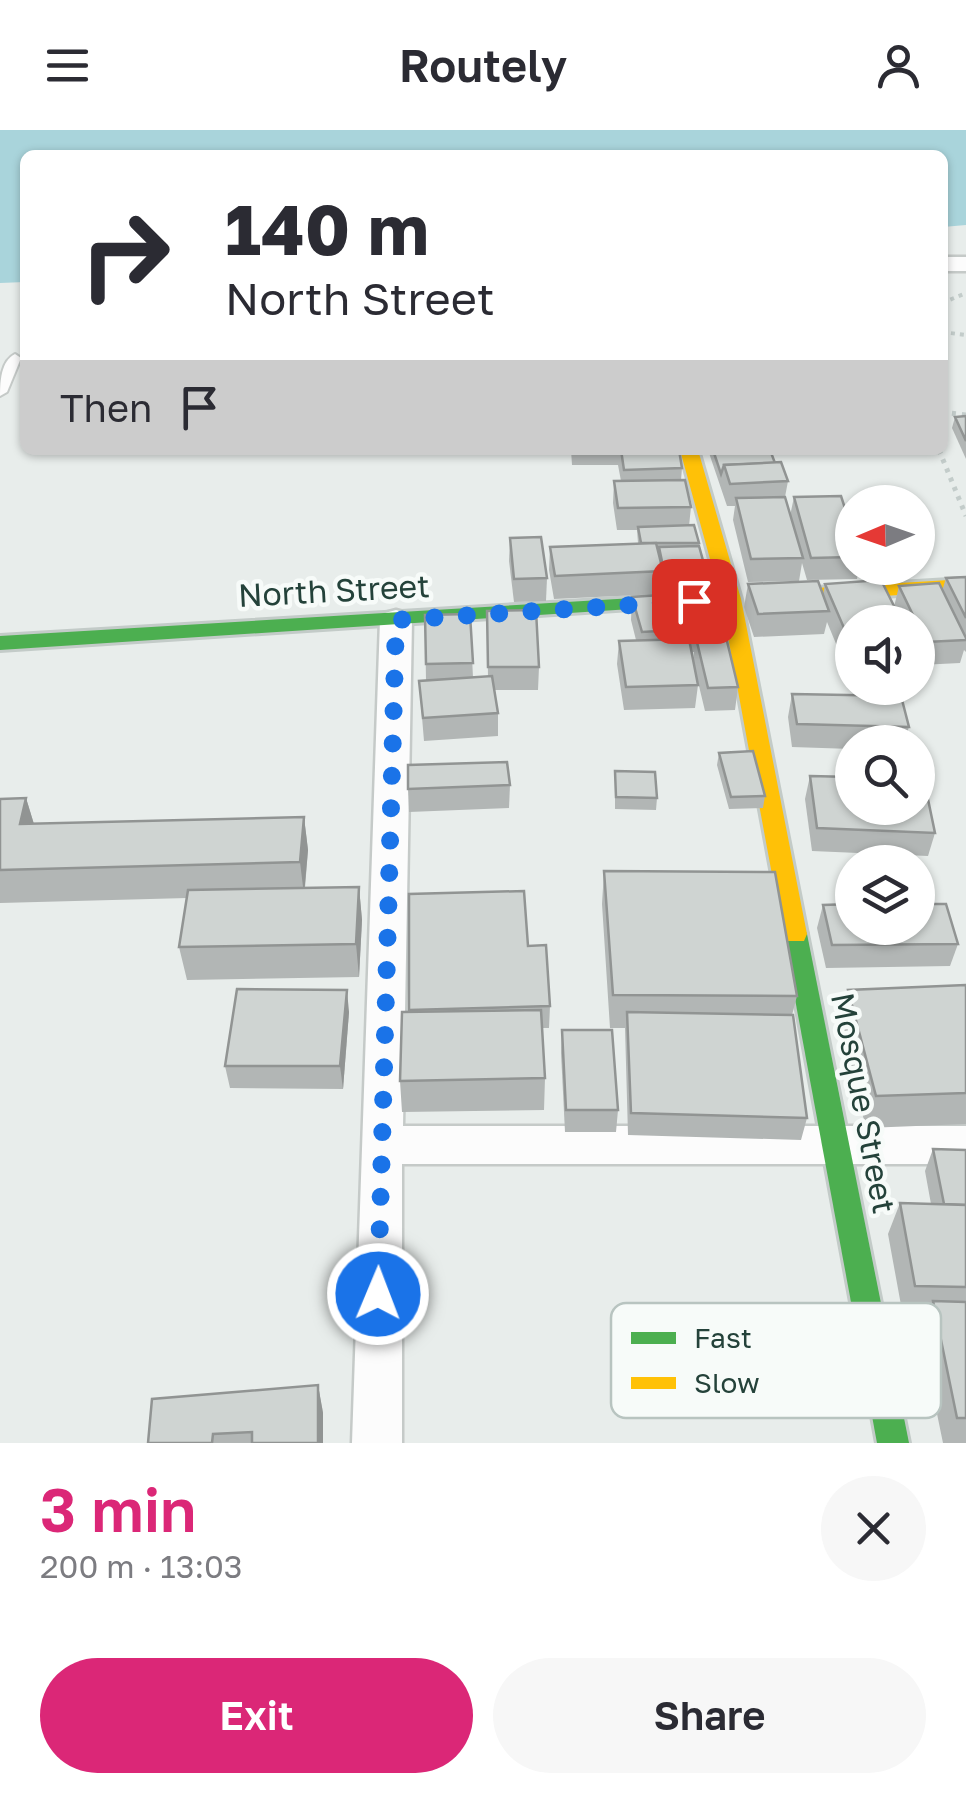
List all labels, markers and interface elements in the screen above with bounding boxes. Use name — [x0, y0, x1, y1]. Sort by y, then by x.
icon: menu — [40, 38, 95, 93]
text: Routely — [399, 38, 567, 92]
icon: person — [871, 38, 926, 93]
text: 140 m — [225, 186, 429, 270]
icon: right — [60, 190, 190, 320]
text: North Street — [225, 271, 495, 325]
icon: arrive — [172, 380, 227, 435]
text: Then — [60, 385, 152, 430]
north arrow — [835, 485, 935, 585]
map controls — [835, 485, 935, 945]
pin — [652, 559, 737, 644]
street label: North Street — [237, 566, 431, 614]
icon: arrive — [667, 574, 722, 629]
button: sound — [835, 605, 935, 705]
button: search — [835, 725, 935, 825]
button: layers — [835, 845, 935, 945]
street label: Mosque Street — [824, 989, 904, 1216]
position arrow — [326, 1242, 430, 1346]
legend — [611, 1303, 941, 1418]
text: Fast — [694, 1321, 752, 1354]
text: Slow — [694, 1366, 760, 1399]
text: 3 min — [40, 1473, 196, 1545]
button: close — [821, 1476, 926, 1581]
text: 200 m · 13:03 — [40, 1547, 243, 1585]
button: Exit — [40, 1658, 473, 1773]
button: Share — [493, 1658, 926, 1773]

